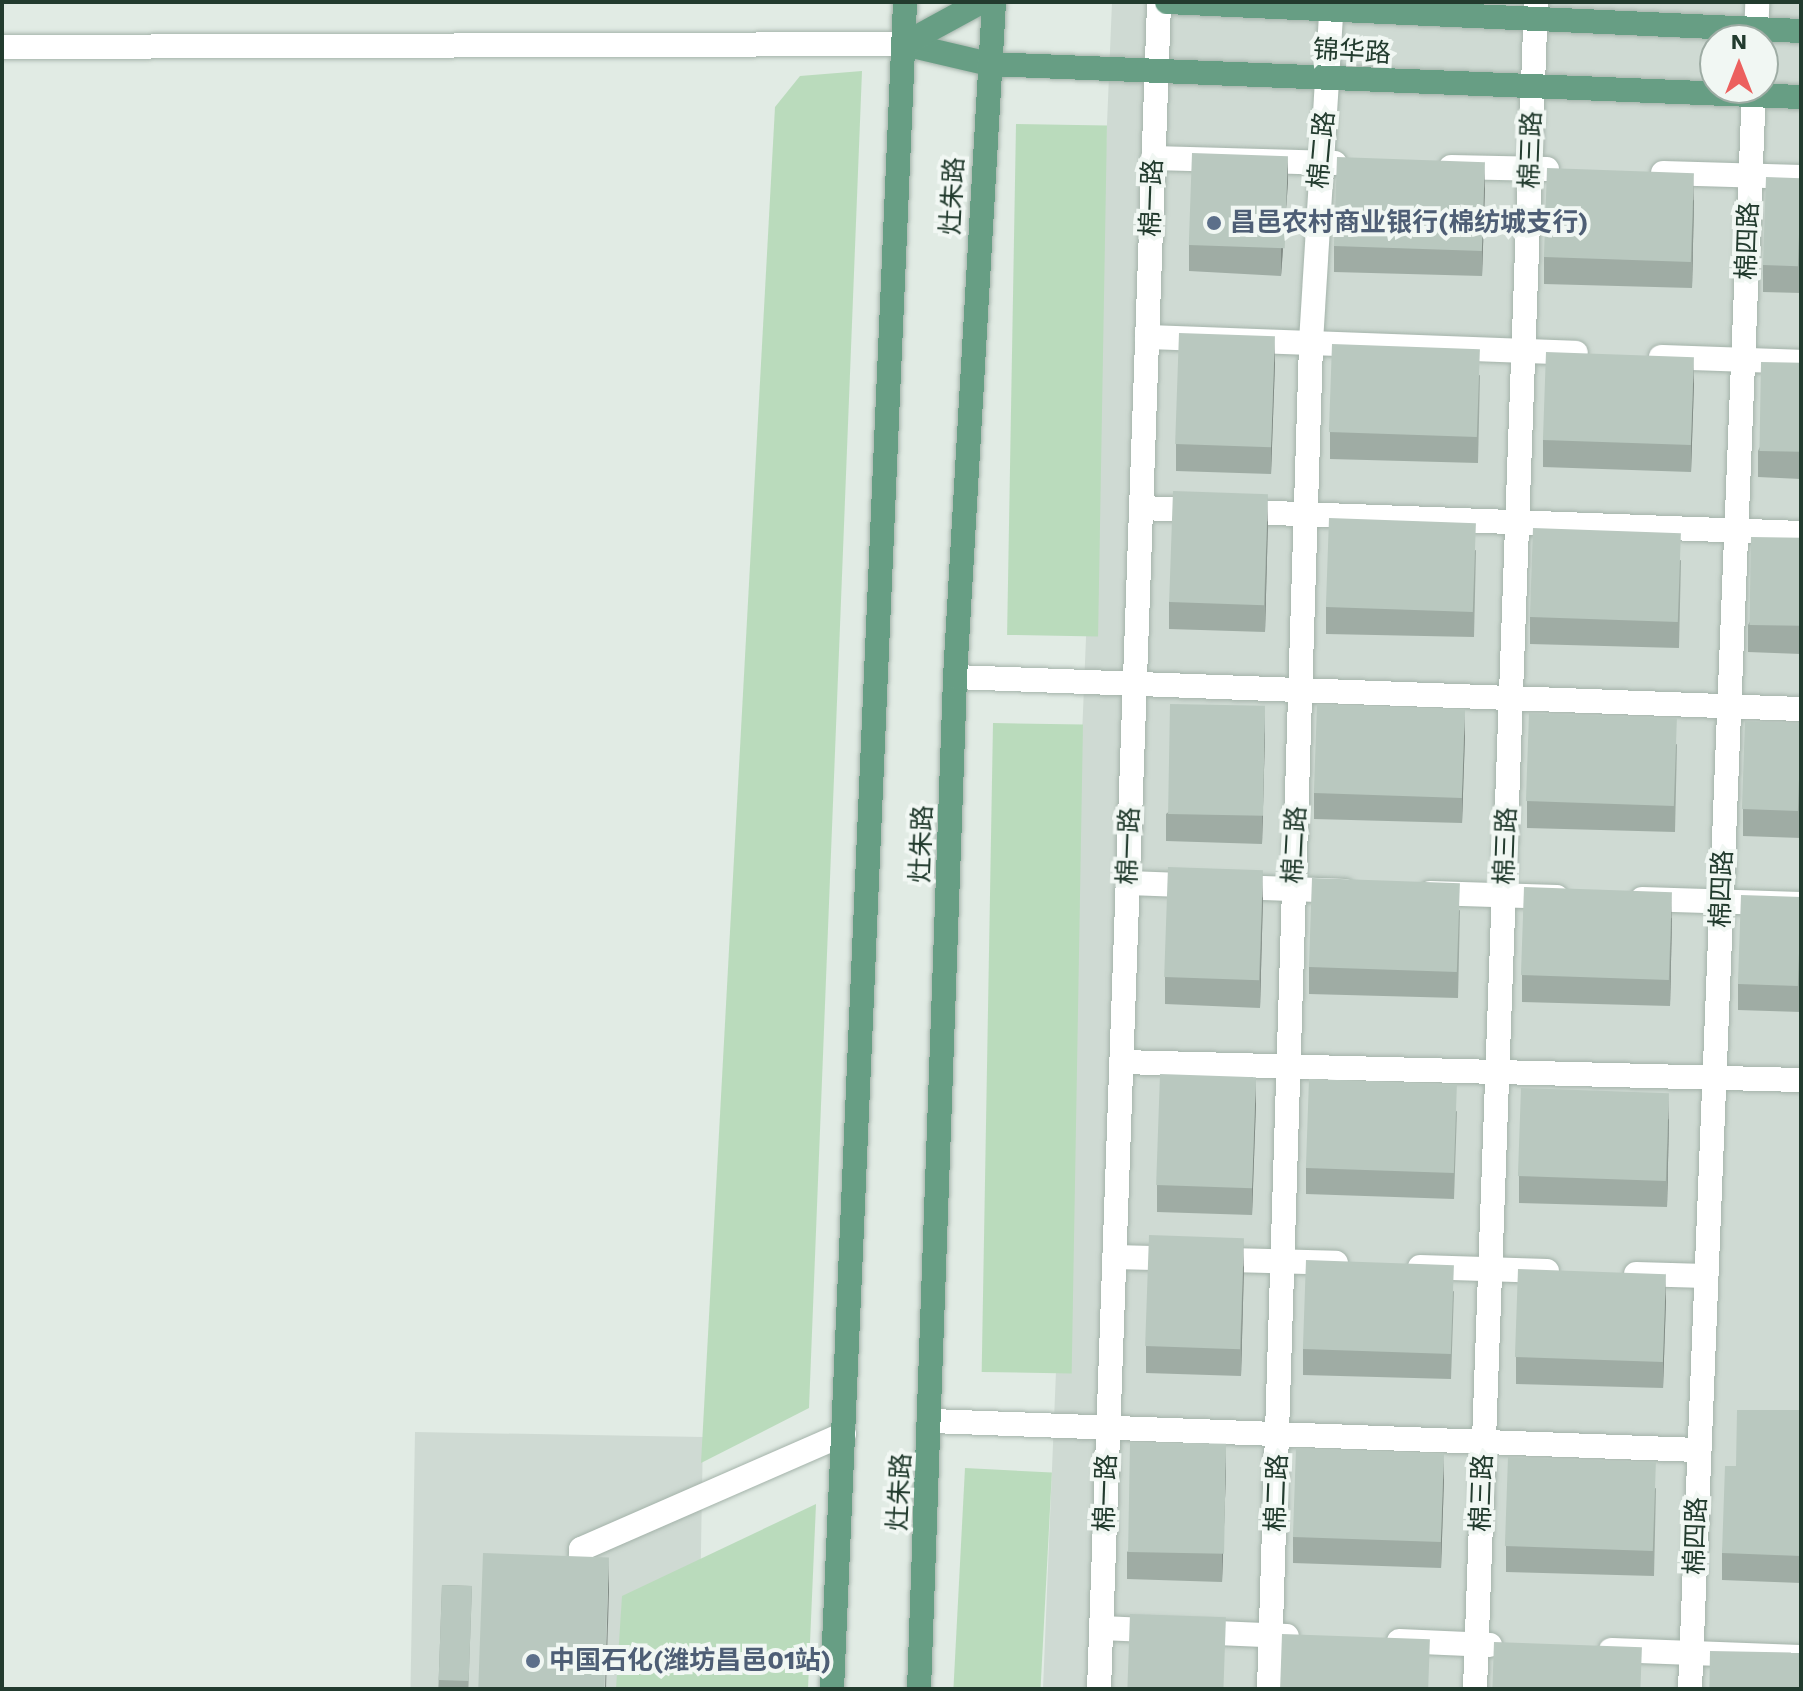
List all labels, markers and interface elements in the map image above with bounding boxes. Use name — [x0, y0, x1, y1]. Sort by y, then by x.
north arrow — [1699, 24, 1779, 104]
text: N — [1731, 29, 1747, 54]
street label: 锦华路 — [1312, 34, 1392, 70]
street label: 棉二路 — [1303, 110, 1341, 190]
street label: 棉三路 — [1514, 110, 1548, 190]
street label: 灶朱路 — [935, 156, 971, 236]
street label: 棉一路 — [1135, 158, 1169, 238]
street label: 棉四路 — [1731, 201, 1765, 281]
place label: 昌邑农村商业银行(棉纺城支行) — [1230, 207, 1588, 239]
marker: 昌邑农村商业银行(棉纺城支行) — [1205, 214, 1223, 232]
street label: 灶朱路 — [905, 804, 939, 884]
street label: 棉二路 — [1277, 805, 1313, 885]
street label: 棉一路 — [1112, 806, 1146, 886]
street label: 棉三路 — [1489, 806, 1523, 886]
street label: 棉四路 — [1705, 849, 1739, 929]
street label: 灶朱路 — [882, 1452, 918, 1532]
street label: 棉一路 — [1089, 1453, 1123, 1533]
street label: 棉二路 — [1260, 1453, 1294, 1533]
street label: 棉三路 — [1465, 1453, 1499, 1533]
street label: 棉四路 — [1679, 1496, 1713, 1576]
place label: 中国石化(潍坊昌邑01站) — [549, 1645, 831, 1677]
marker: 中国石化(潍坊昌邑01站) — [524, 1652, 542, 1670]

